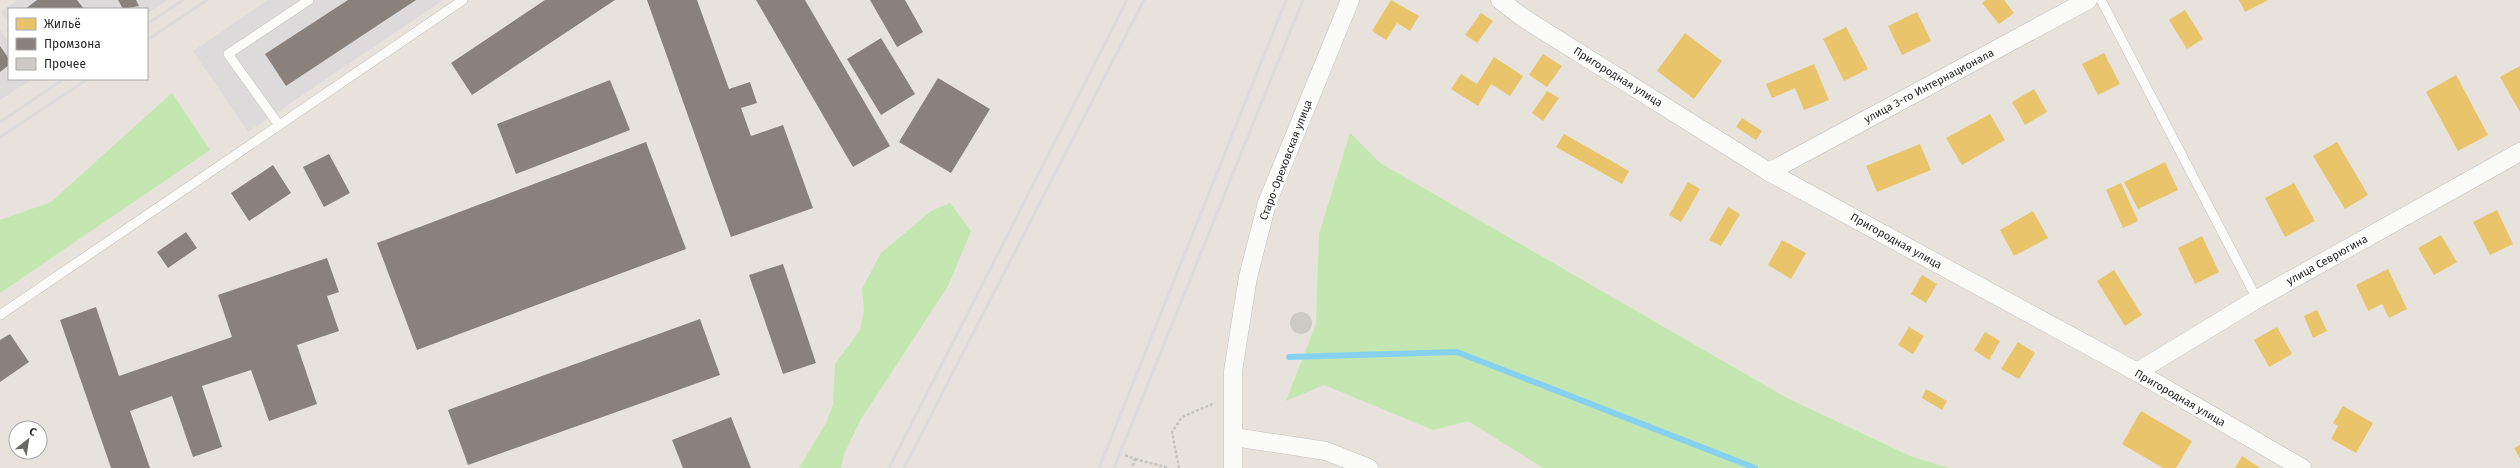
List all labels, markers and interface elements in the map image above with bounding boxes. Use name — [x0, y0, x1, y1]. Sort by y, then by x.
legend — [8, 8, 148, 80]
text: Жильё — [44, 17, 81, 31]
text: Промзона — [44, 37, 101, 51]
street label: Пригородная улица — [1571, 44, 1665, 110]
street label: улица 3-го Интернационала — [1862, 46, 1996, 126]
text: Прочее — [44, 57, 86, 71]
street label: Старо-Ореховская улица — [1257, 98, 1315, 222]
street label: Пригородная улица — [1848, 210, 1944, 272]
street label: улица Севрюгина — [2284, 232, 2370, 288]
street label: Пригородная улица — [2132, 367, 2228, 429]
north arrow — [8, 420, 48, 460]
text: С — [27, 425, 39, 439]

